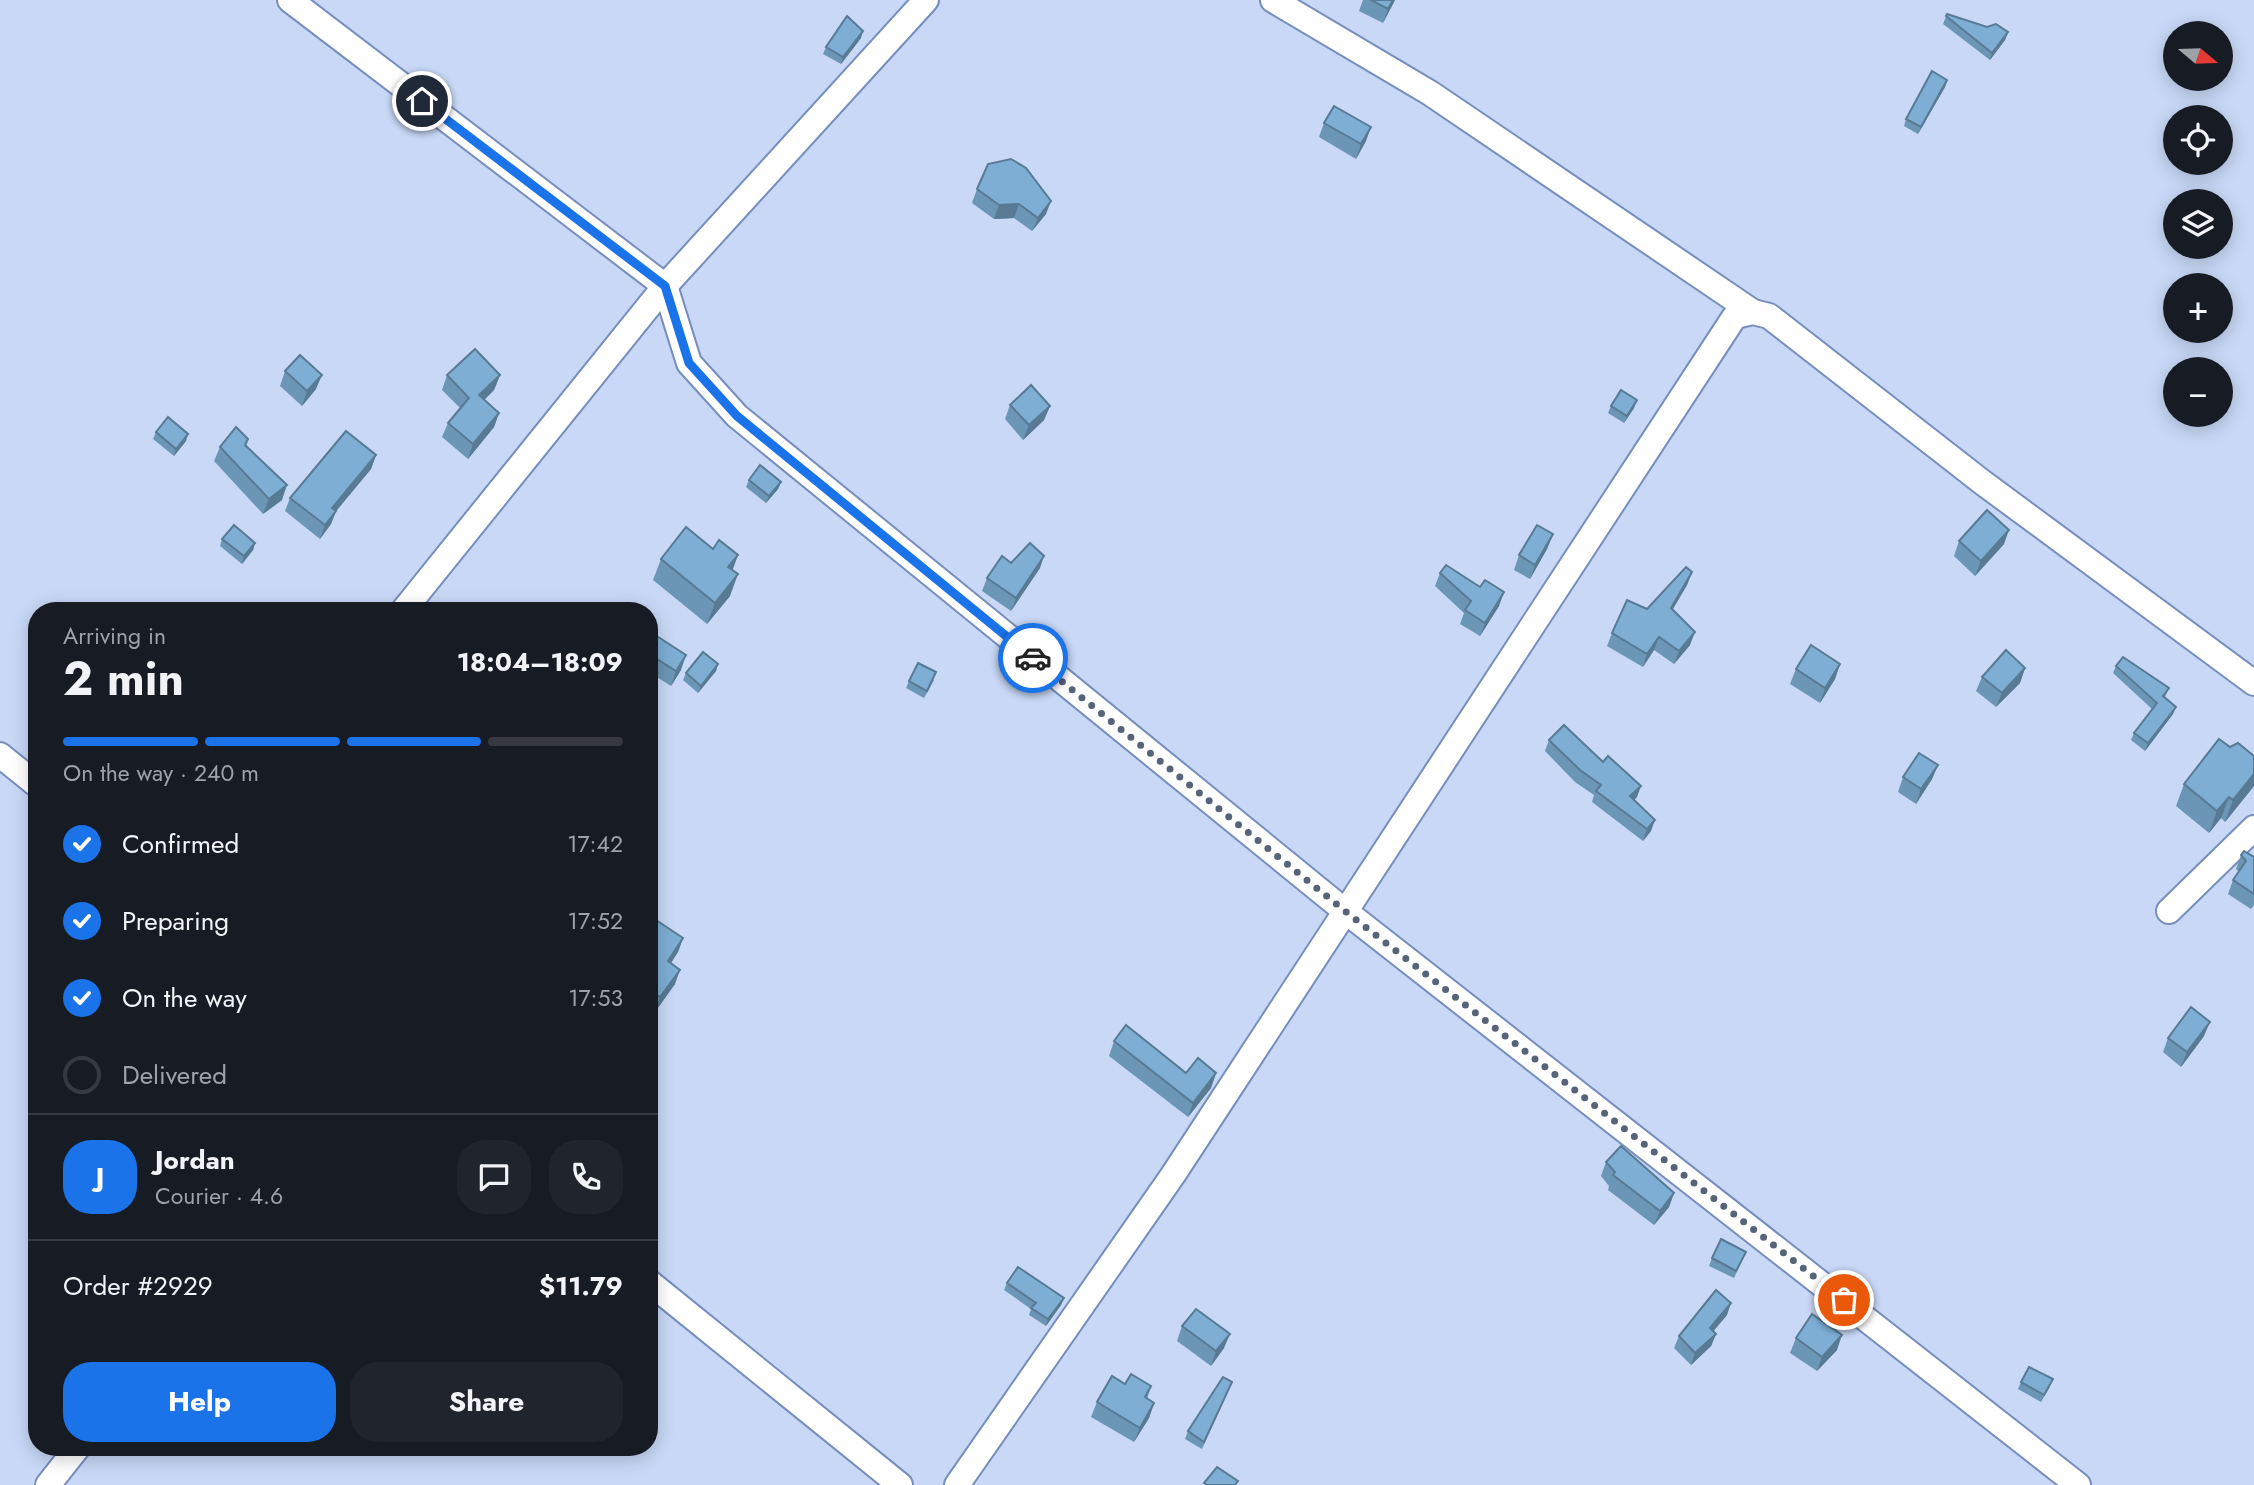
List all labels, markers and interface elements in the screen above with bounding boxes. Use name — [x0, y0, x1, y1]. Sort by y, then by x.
north arrow — [2163, 21, 2233, 91]
map controls — [2163, 21, 2233, 427]
pin — [392, 71, 452, 131]
icon: home — [403, 82, 441, 120]
button: locate — [2163, 105, 2233, 175]
button: layers — [2163, 189, 2233, 259]
button: + — [2163, 273, 2233, 343]
button: − — [2163, 357, 2233, 427]
text: Arriving in — [63, 619, 166, 653]
courier — [998, 623, 1068, 693]
icon: car — [1014, 639, 1052, 677]
text: 18:04–18:09 — [457, 643, 623, 681]
text: 2 min — [63, 646, 184, 712]
text: On the way · 240 m — [63, 756, 259, 790]
icon: check — [63, 825, 101, 863]
text: Confirmed — [122, 825, 239, 863]
text: 17:42 — [567, 827, 623, 861]
icon: check — [63, 902, 101, 940]
text: Preparing — [122, 902, 229, 940]
text: 17:52 — [568, 904, 623, 938]
icon: check — [63, 979, 101, 1017]
text: On the way — [122, 979, 247, 1017]
text: 17:53 — [568, 981, 623, 1015]
text: Delivered — [122, 1056, 227, 1094]
button: chat — [457, 1140, 531, 1214]
button: phone — [549, 1140, 623, 1214]
text: Jordan — [155, 1141, 235, 1179]
text: J — [96, 1158, 104, 1196]
text: Courier · 4.6 — [155, 1179, 283, 1213]
text: Order #2929 — [63, 1267, 213, 1305]
text: $11.79 — [539, 1267, 623, 1305]
pin — [1814, 1270, 1874, 1330]
icon: bag — [1825, 1281, 1863, 1319]
button: Help — [63, 1362, 336, 1442]
button: Share — [350, 1362, 623, 1442]

